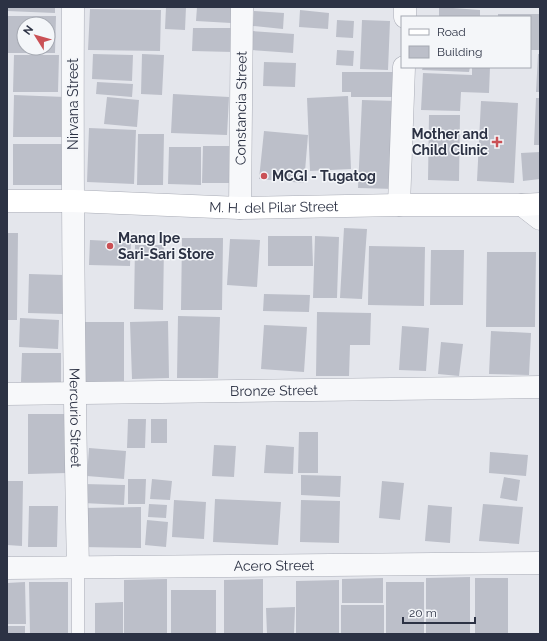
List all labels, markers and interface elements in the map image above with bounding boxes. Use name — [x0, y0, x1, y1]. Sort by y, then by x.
north arrow — [16, 16, 56, 56]
legend — [401, 16, 531, 68]
text: N — [21, 23, 36, 38]
text: Road — [437, 25, 466, 39]
text: Building — [437, 45, 483, 59]
street label: Constancia Street — [232, 51, 250, 165]
street label: Nirvana Street — [65, 58, 81, 150]
place label: Mother and Child Clinic — [411, 126, 488, 158]
marker: Mother and Child Clinic — [491, 136, 503, 148]
place label: MCGI - Tugatog — [272, 168, 376, 184]
marker: MCGI - Tugatog — [259, 171, 269, 181]
street label: M. H. del Pilar Street — [209, 198, 339, 216]
place label: Mang Ipe Sari-Sari Store — [118, 230, 215, 262]
marker: Mang Ipe Sari-Sari Store — [105, 241, 115, 251]
street label: Mercurio Street — [67, 368, 84, 468]
street label: Bronze Street — [230, 382, 318, 399]
street label: Acero Street — [234, 557, 315, 574]
scale bar — [403, 599, 475, 625]
text: 20 m — [409, 606, 437, 620]

